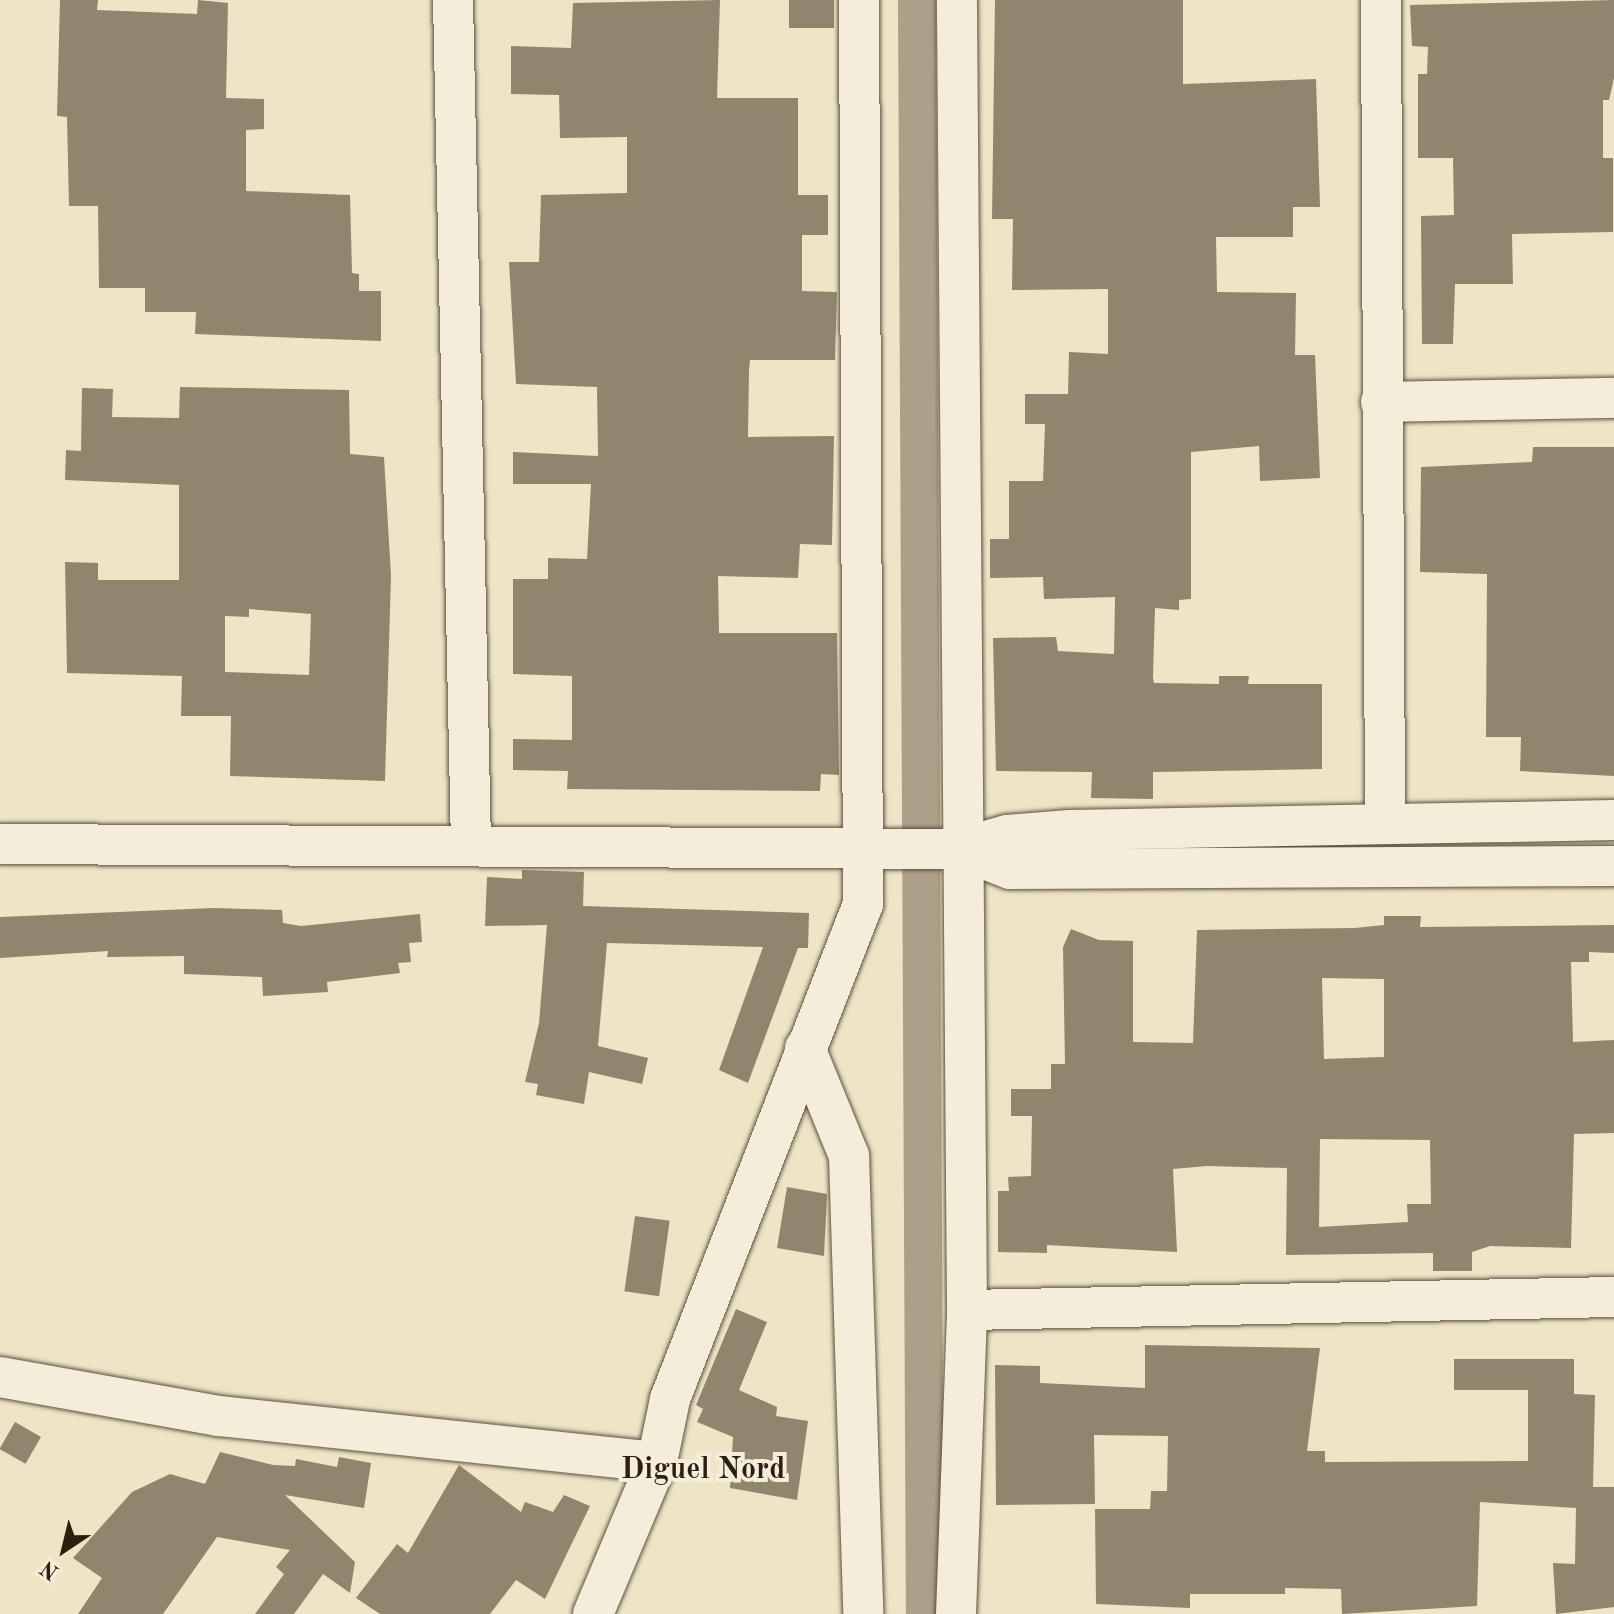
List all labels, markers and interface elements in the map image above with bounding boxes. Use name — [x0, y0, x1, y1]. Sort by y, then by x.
district label: Diguel Nord — [621, 1452, 785, 1488]
north arrow — [24, 1510, 104, 1590]
text: N — [37, 1556, 63, 1583]

